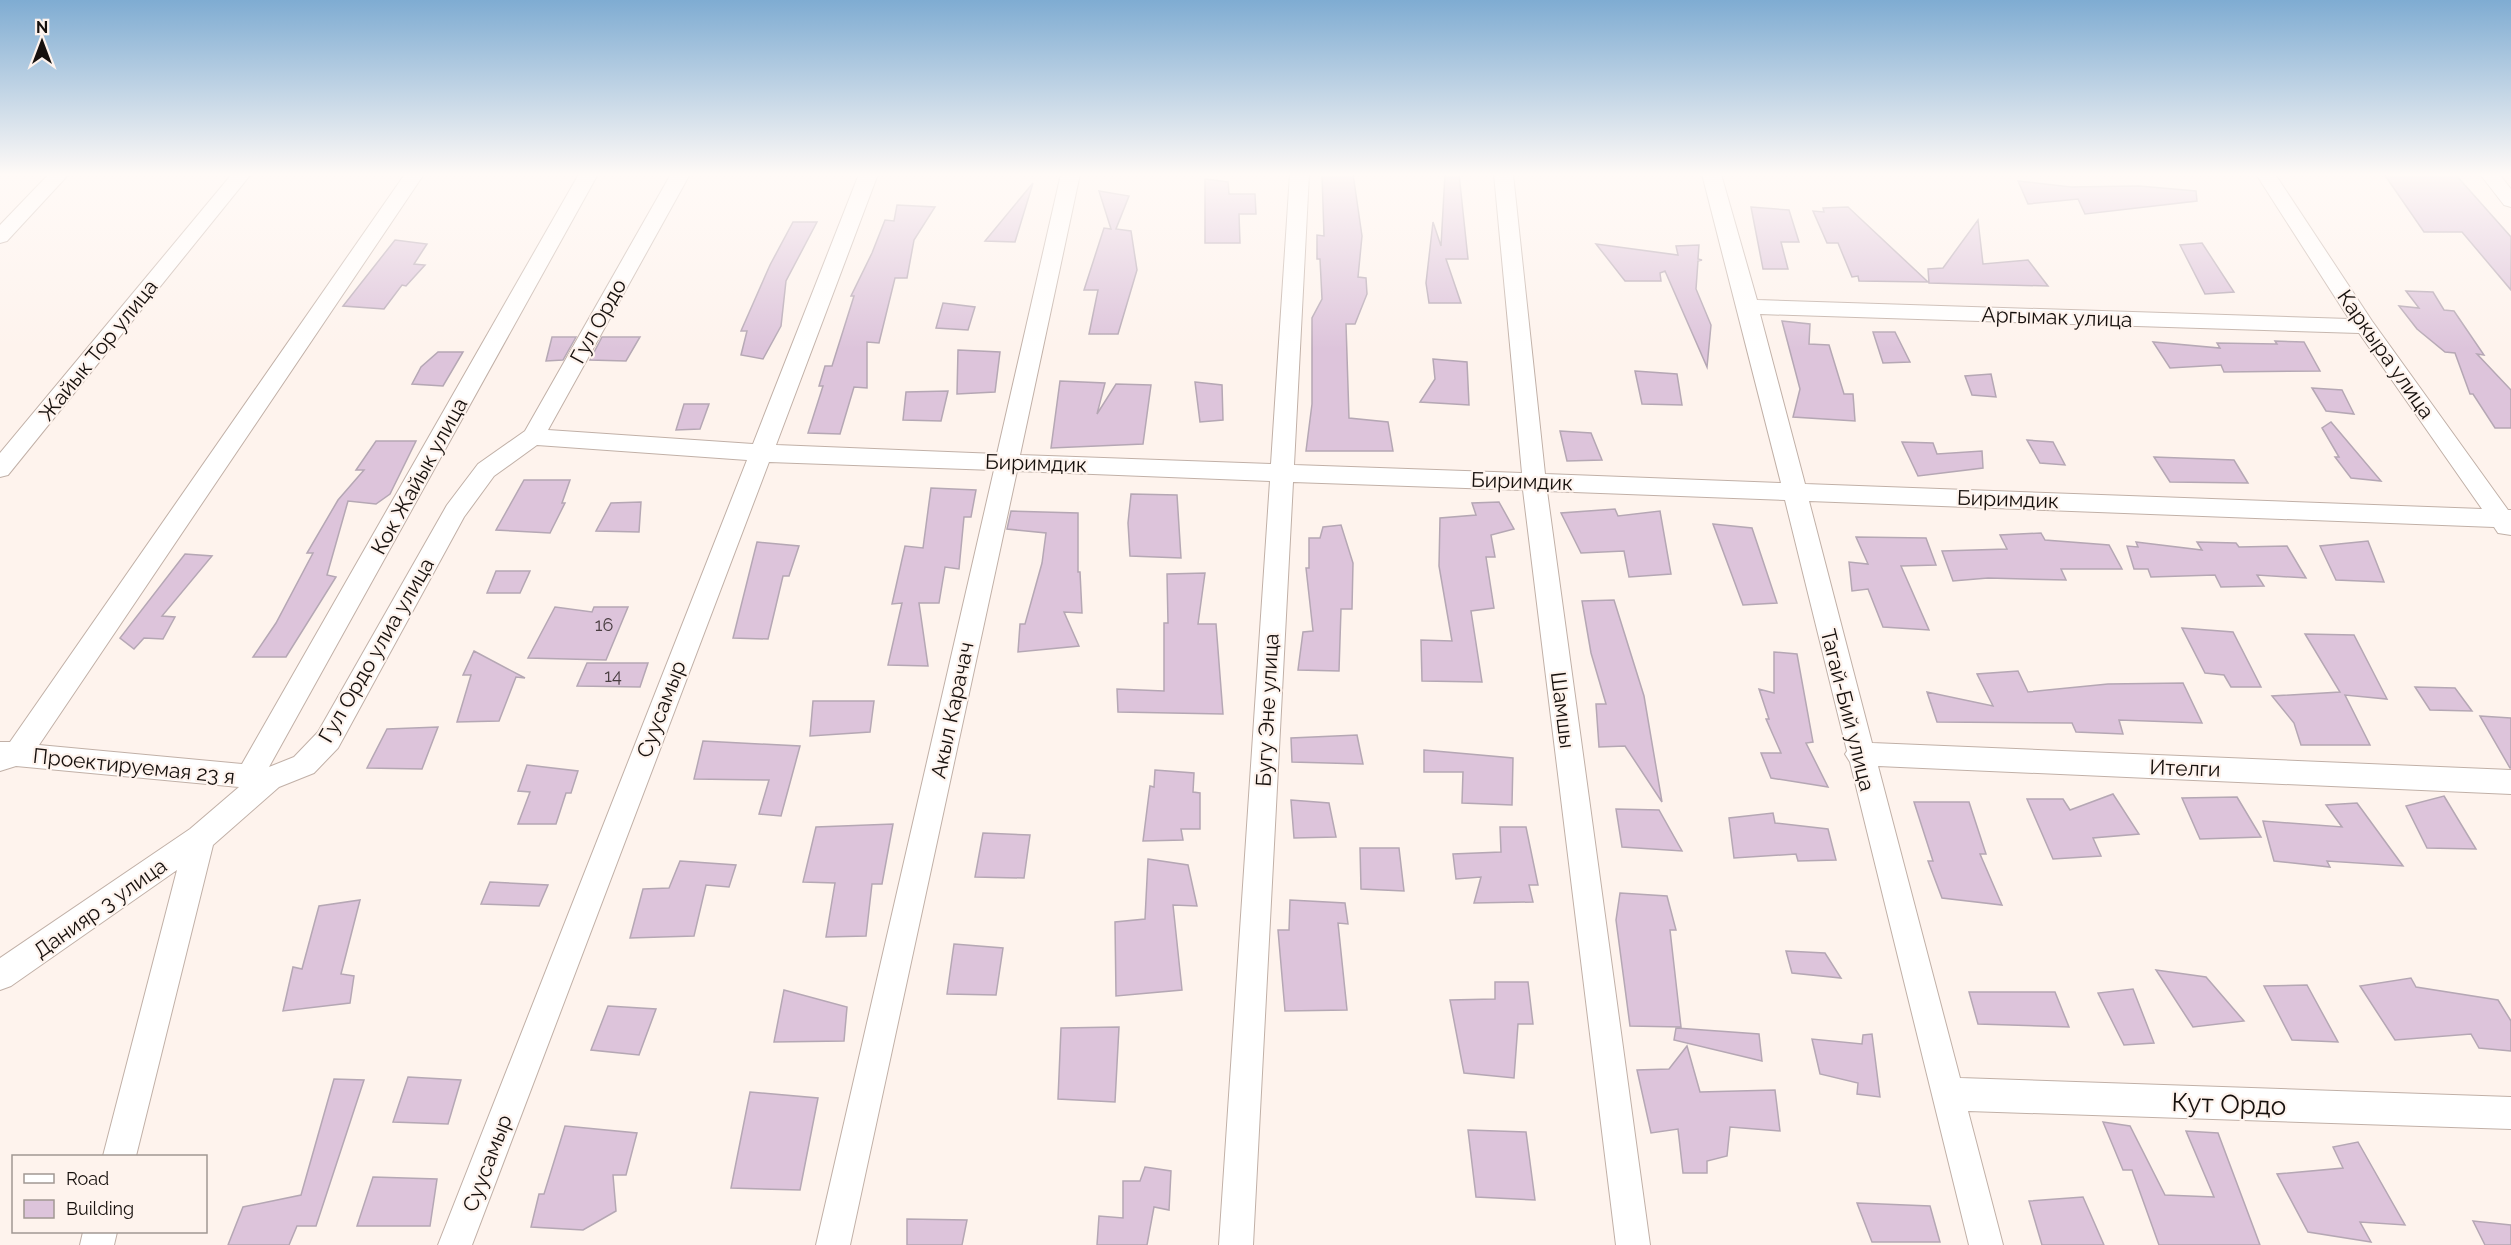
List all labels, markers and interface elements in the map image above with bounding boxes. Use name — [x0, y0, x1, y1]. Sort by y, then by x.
north arrow — [12, 12, 72, 72]
text: N — [36, 18, 48, 37]
street label: Жайык Тор улица — [33, 274, 163, 426]
street label: Гул Ордо — [565, 274, 631, 368]
street label: Каркыра улица — [2332, 285, 2440, 423]
street label: Аргымак улица — [1981, 302, 2133, 332]
street label: Кок Жайык улица — [366, 393, 472, 559]
street label: Биримдик — [985, 449, 1087, 477]
street label: Биримдик — [1471, 467, 1573, 495]
street label: Биримдик — [1957, 485, 2059, 513]
street label: Гул Ордо улиа улица — [313, 553, 439, 747]
house number: 16 — [595, 614, 613, 635]
street label: Тагай-Бий улица — [1816, 626, 1880, 794]
street label: Бугу Эне улица — [1251, 633, 1283, 787]
street label: Акыл Карачач — [925, 639, 979, 781]
street label: Суусамыр — [631, 657, 691, 761]
house number: 14 — [604, 665, 622, 686]
street label: Шамшы — [1546, 670, 1580, 750]
street label: Проектируемая 23 я — [32, 743, 236, 789]
street label: Ителги — [2149, 754, 2221, 782]
street label: Данияр 3 улица — [29, 853, 171, 963]
street label: Кут Ордо — [2171, 1087, 2287, 1121]
street label: Суусамыр — [457, 1111, 517, 1215]
legend — [12, 1155, 207, 1233]
text: Road — [66, 1168, 109, 1189]
text: Building — [66, 1198, 134, 1219]

